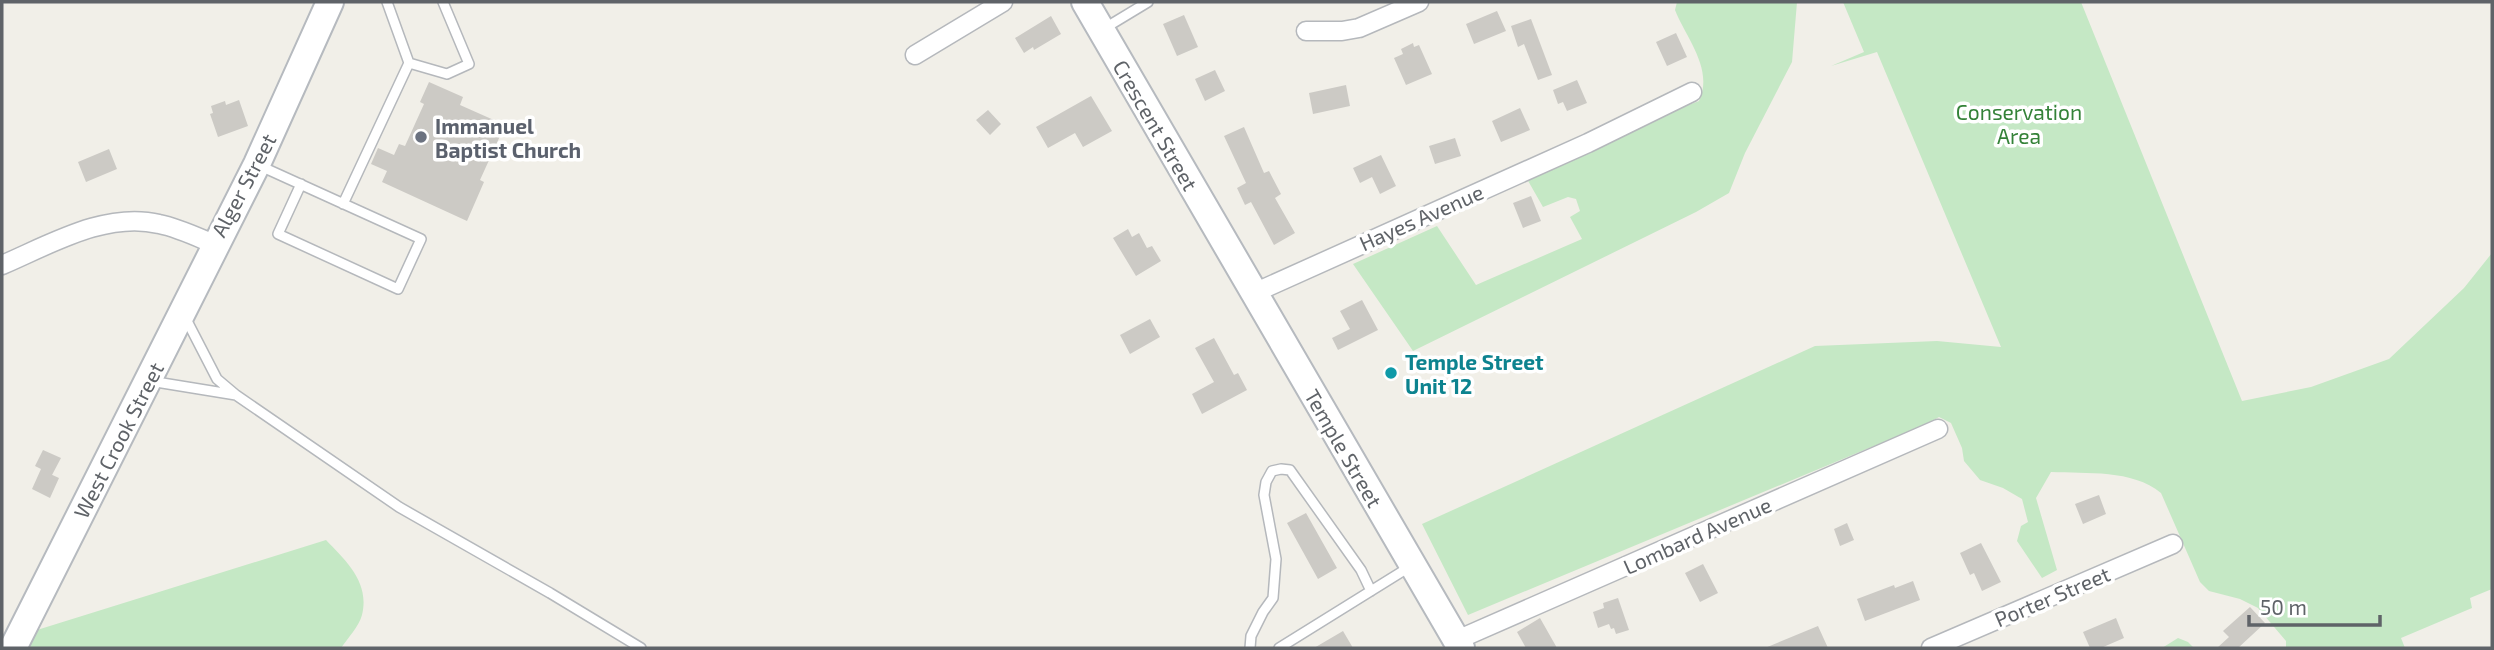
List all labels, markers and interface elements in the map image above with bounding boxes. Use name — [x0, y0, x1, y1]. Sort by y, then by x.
street label: Crescent Street — [1109, 55, 1203, 195]
park label: Conservation Area — [1956, 99, 2082, 148]
place label: Immanuel Baptist Church — [435, 113, 581, 162]
street label: Alger Street — [205, 129, 281, 241]
marker: Immanuel Baptist Church — [413, 129, 429, 145]
street label: Hayes Avenue — [1355, 179, 1487, 255]
place label: Temple Street Unit 12 — [1405, 349, 1544, 398]
street label: West Crook Street — [68, 358, 168, 522]
marker: Temple Street Unit 12 — [1383, 365, 1399, 381]
street label: Temple Street — [1300, 384, 1388, 512]
street label: Lombard Avenue — [1619, 491, 1775, 579]
street label: Porter Street — [1991, 560, 2113, 632]
scale bar — [2249, 584, 2380, 628]
text: 50 m — [2260, 594, 2307, 619]

